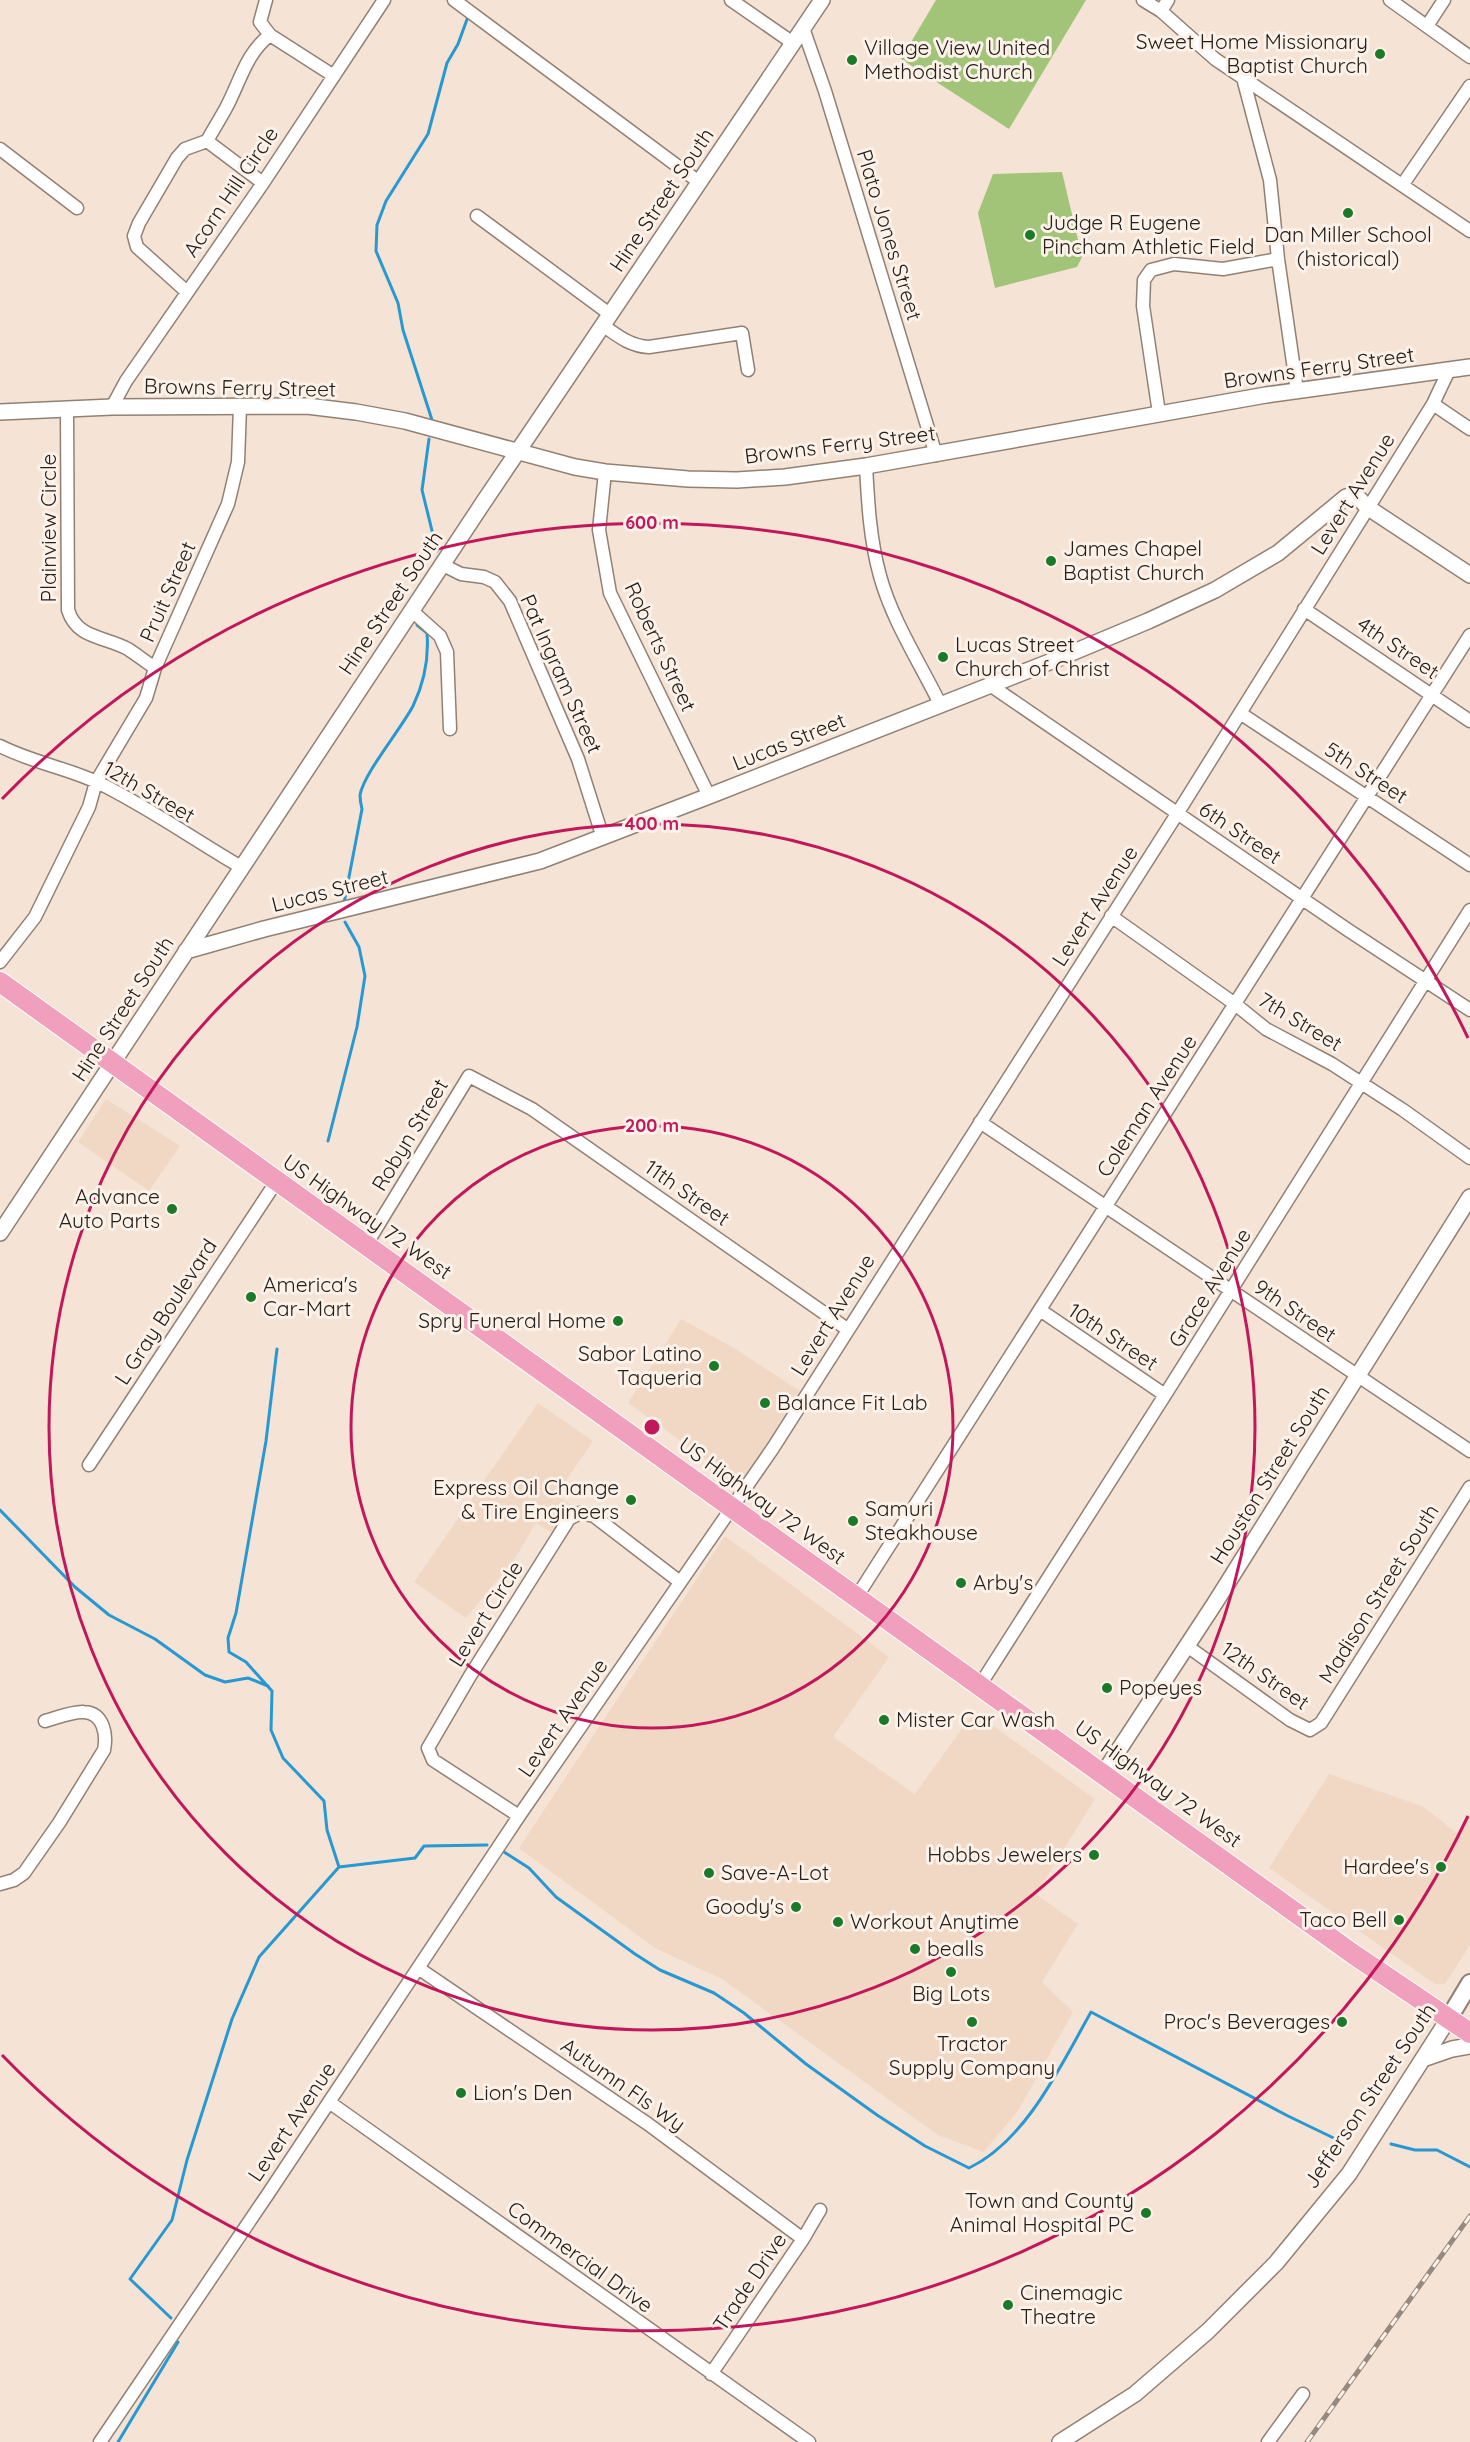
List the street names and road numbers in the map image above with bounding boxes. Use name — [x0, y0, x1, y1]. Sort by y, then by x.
street label: Acorn Hill Circle — [177, 121, 283, 261]
street label: Hine Street South — [603, 123, 719, 276]
street label: Plato Jones Street — [852, 146, 928, 323]
street label: Browns Ferry Street — [1222, 341, 1416, 393]
street label: Browns Ferry Street — [144, 372, 336, 402]
street label: Browns Ferry Street — [743, 419, 937, 469]
street label: Levert Avenue — [1304, 428, 1400, 559]
street label: Plainview Circle — [35, 454, 61, 602]
street label: Hine Street South — [332, 526, 448, 679]
street label: Pruit Street — [133, 537, 201, 646]
street label: Roberts Street — [620, 578, 702, 715]
street label: Pat Ingram Street — [515, 590, 609, 757]
street label: 4th Street — [1353, 610, 1444, 684]
street label: Lucas Street — [728, 707, 849, 776]
street label: 5th Street — [1320, 736, 1413, 809]
street label: 12th Street — [99, 754, 200, 828]
street label: 6th Street — [1195, 795, 1287, 869]
street label: Levert Avenue — [1046, 840, 1143, 971]
street label: Lucas Street — [269, 863, 391, 917]
street label: Hine Street South — [66, 931, 179, 1086]
street label: 7th Street — [1254, 986, 1347, 1056]
street label: Coleman Avenue — [1090, 1029, 1202, 1181]
street label: Robyn Street — [365, 1074, 453, 1195]
street label: US Highway 72 West — [278, 1148, 457, 1284]
street label: 11th Street — [640, 1154, 735, 1231]
street label: Grace Avenue — [1162, 1223, 1256, 1352]
street label: L Gray Boulevard — [108, 1234, 222, 1389]
street label: Levert Avenue — [784, 1249, 880, 1380]
street label: 9th Street — [1249, 1273, 1342, 1347]
street label: 10th Street — [1064, 1297, 1163, 1376]
street label: Houston Street South — [1204, 1380, 1335, 1569]
street label: US Highway 72 West — [674, 1431, 851, 1570]
street label: Madison Street South — [1312, 1499, 1444, 1688]
street label: Levert Circle — [442, 1556, 528, 1671]
street label: 12th Street — [1217, 1635, 1315, 1715]
street label: Levert Avenue — [512, 1653, 613, 1782]
street label: US Highway 72 West — [1070, 1714, 1247, 1853]
street label: Jefferson Street South — [1297, 1998, 1441, 2193]
street label: Autumn Fls Wy — [556, 2032, 691, 2137]
street label: Levert Avenue — [242, 2057, 341, 2186]
street label: Commercial Drive — [503, 2195, 658, 2318]
street label: Trade Drive — [707, 2227, 792, 2335]

